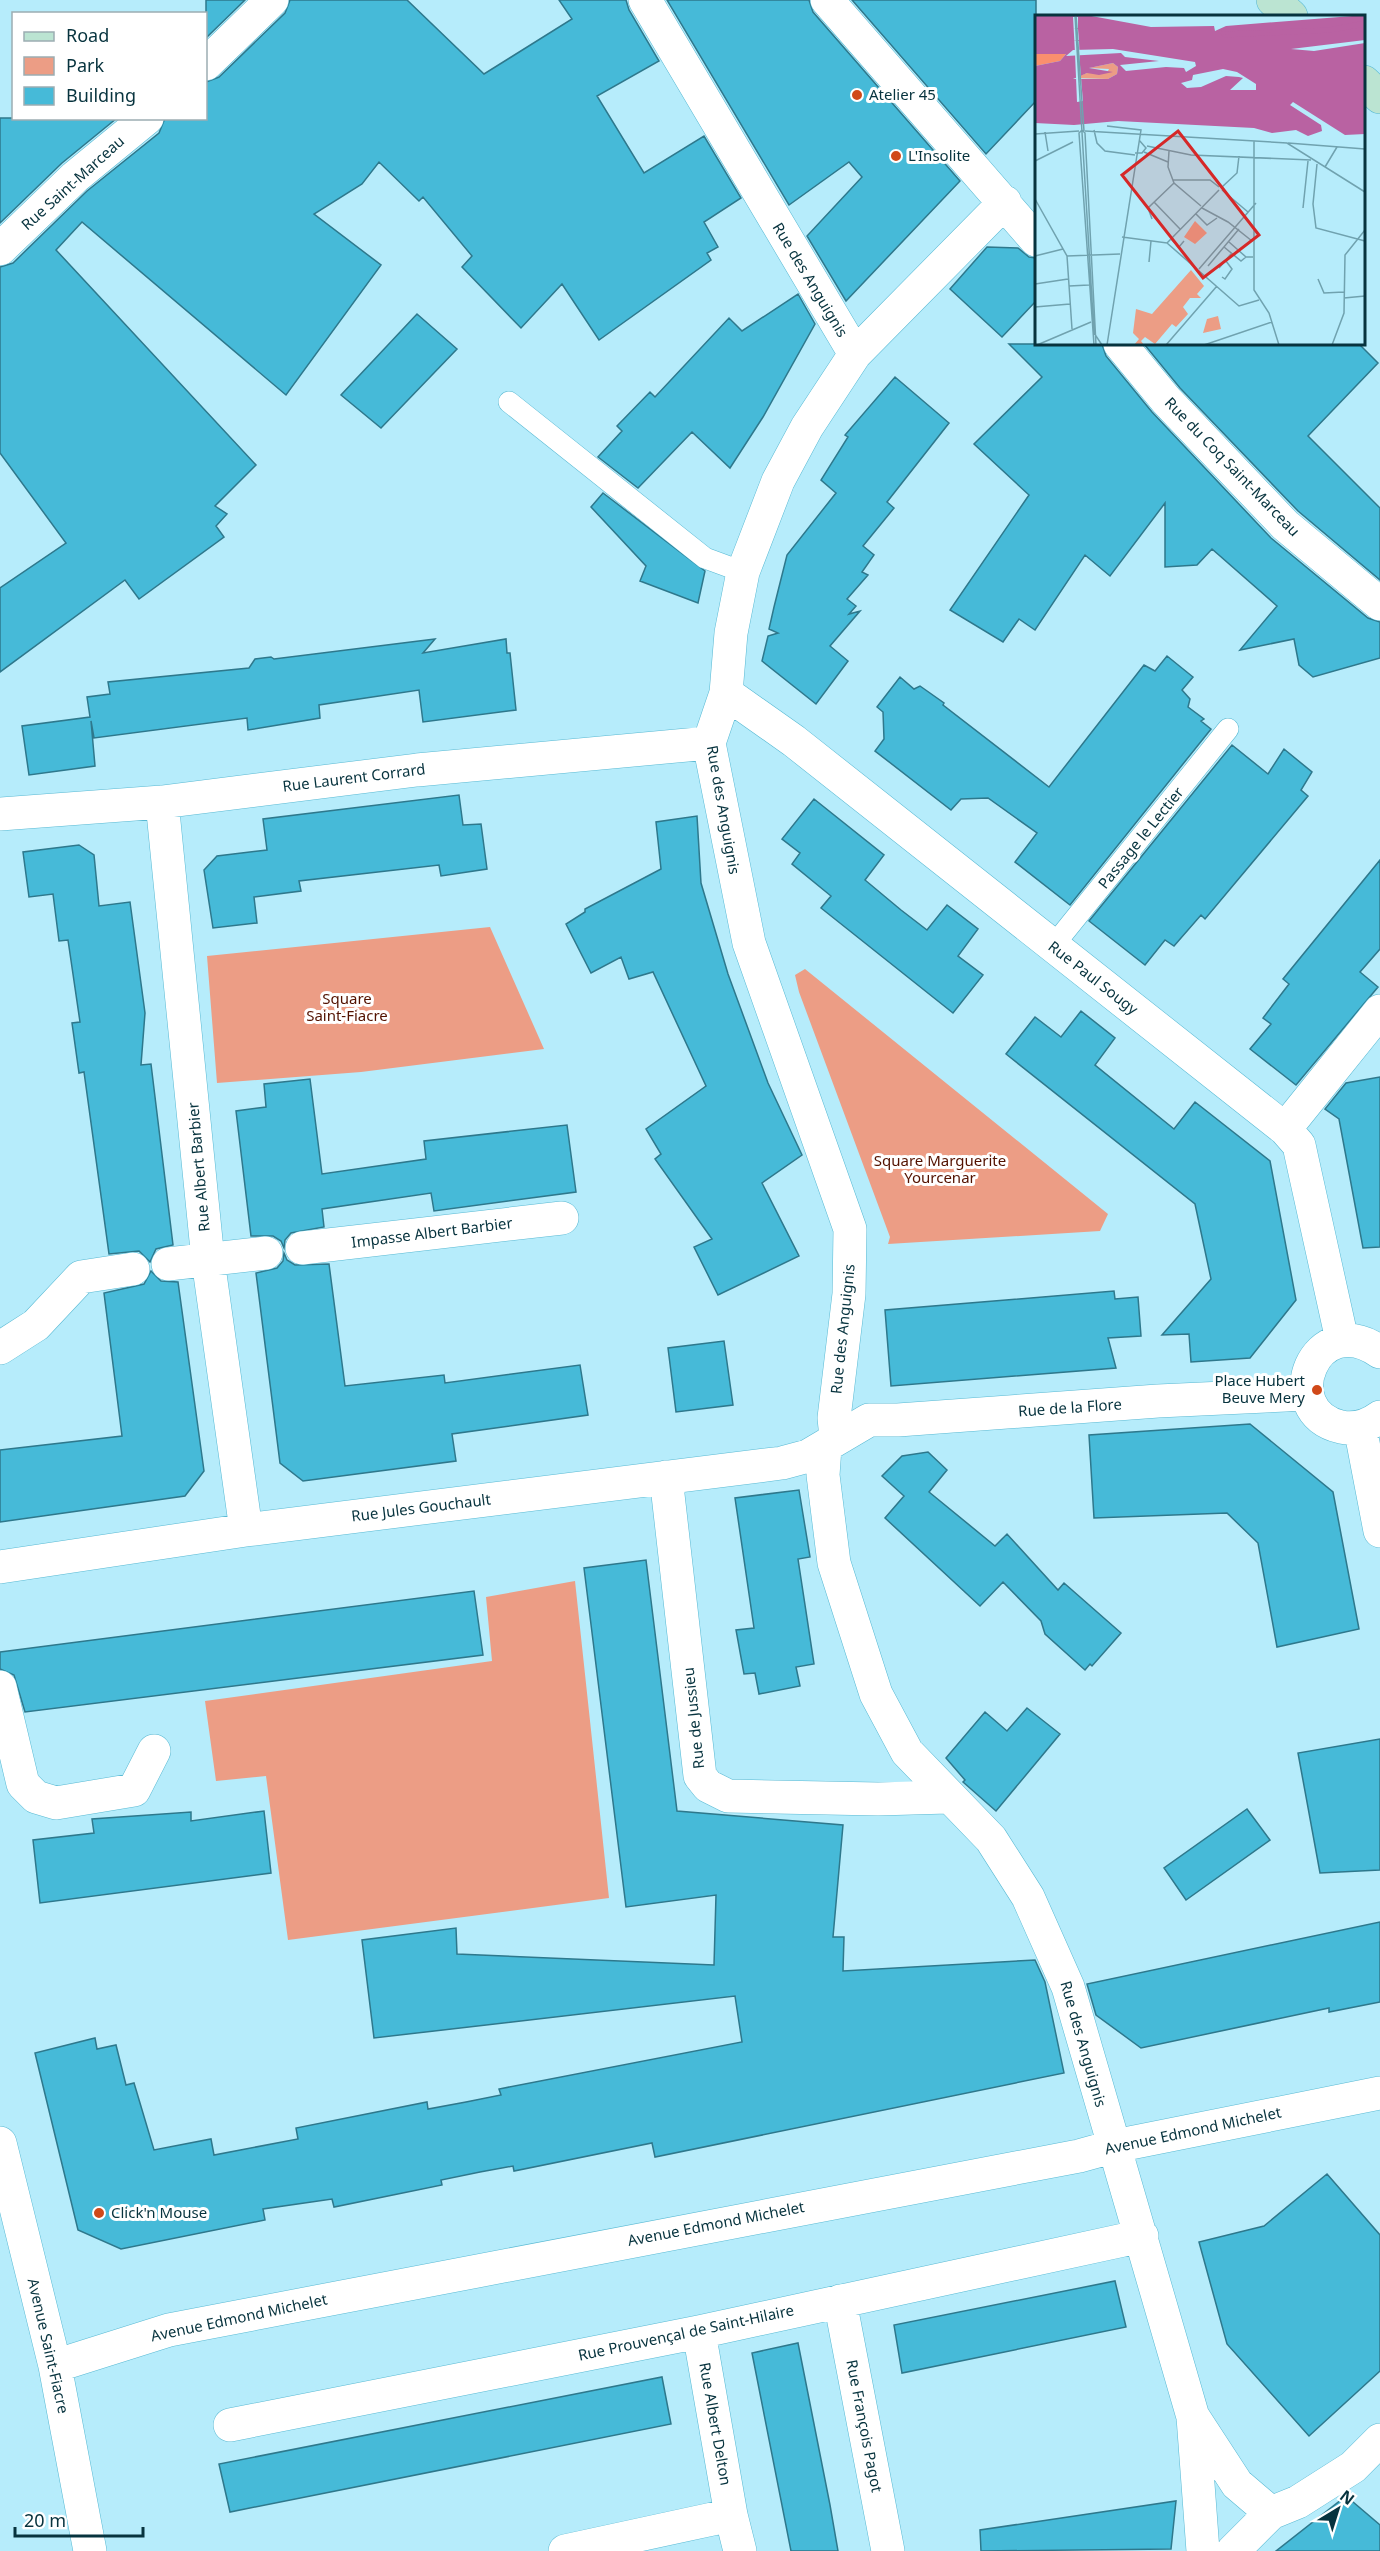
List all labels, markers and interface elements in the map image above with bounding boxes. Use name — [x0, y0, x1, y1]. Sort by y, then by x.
legend — [12, 12, 207, 120]
inset map — [1035, 15, 1365, 345]
text: Road — [66, 23, 109, 47]
text: Park — [66, 53, 104, 77]
text: Building — [66, 83, 136, 107]
place label: Atelier 45 — [869, 84, 936, 104]
marker: Atelier 45 — [850, 88, 864, 102]
street label: Rue Saint-Marceau — [16, 131, 128, 234]
place label: L'Insolite — [908, 145, 970, 165]
marker: L'Insolite — [889, 149, 903, 163]
street label: Rue des Anguignis — [769, 218, 853, 341]
street label: Rue du Coq Saint-Marceau — [1161, 392, 1305, 540]
street label: Rue des Anguignis — [703, 744, 745, 876]
street label: Rue Laurent Corrard — [281, 758, 426, 796]
street label: Passage le Lectier — [1093, 782, 1188, 892]
street label: Rue Paul Sougy — [1045, 936, 1143, 1019]
park label: Square Saint-Fiacre — [306, 988, 388, 1025]
street label: Rue Albert Barbier — [182, 1102, 214, 1233]
park label: Square Marguerite Yourcenar — [874, 1150, 1006, 1187]
street label: Impasse Albert Barbier — [350, 1212, 514, 1252]
street label: Rue des Anguignis — [825, 1263, 859, 1395]
place label: Place Hubert Beuve Mery — [1214, 1370, 1306, 1407]
marker: Place Hubert Beuve Mery — [1310, 1383, 1324, 1397]
street label: Rue de la Flore — [1017, 1393, 1122, 1421]
street label: Rue Jules Gouchault — [350, 1488, 492, 1525]
street label: Rue de Jussieu — [678, 1666, 708, 1770]
street label: Rue des Anguignis — [1056, 1978, 1112, 2109]
street label: Avenue Edmond Michelet — [1103, 2101, 1283, 2158]
street label: Avenue Edmond Michelet — [626, 2196, 807, 2250]
place label: Click'n Mouse — [111, 2202, 207, 2222]
marker: Click'n Mouse — [92, 2206, 106, 2220]
street label: Avenue Saint-Fiacre — [24, 2276, 74, 2415]
street label: Avenue Edmond Michelet — [149, 2288, 329, 2345]
street label: Rue Prouvençal de Saint-Hilaire — [576, 2299, 796, 2365]
street label: Rue François Pagot — [842, 2358, 888, 2494]
street label: Rue Albert Delton — [695, 2361, 737, 2487]
north arrow — [1308, 2479, 1368, 2539]
text: N — [1335, 2485, 1359, 2510]
scale bar — [15, 2500, 142, 2538]
text: 20 m — [24, 2508, 66, 2532]

